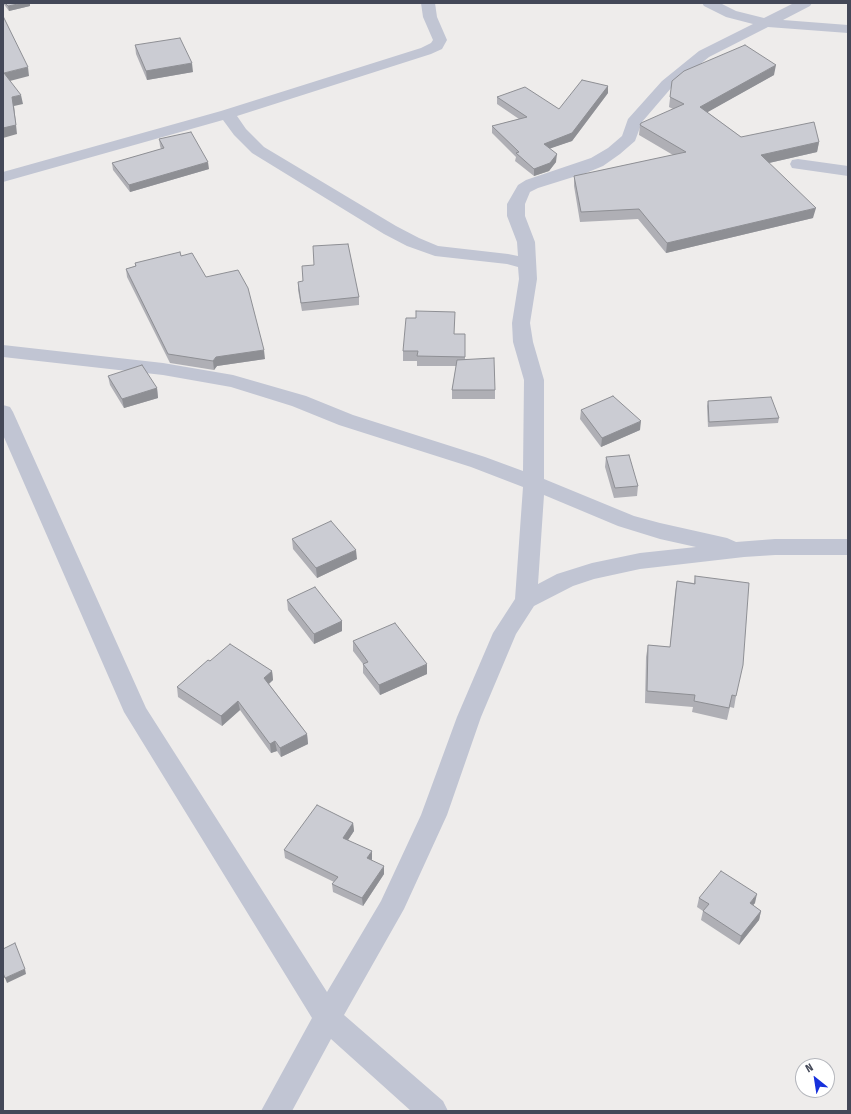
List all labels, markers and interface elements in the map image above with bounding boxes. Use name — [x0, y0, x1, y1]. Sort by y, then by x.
north arrow — [795, 1058, 835, 1098]
text: N — [803, 1061, 815, 1075]

